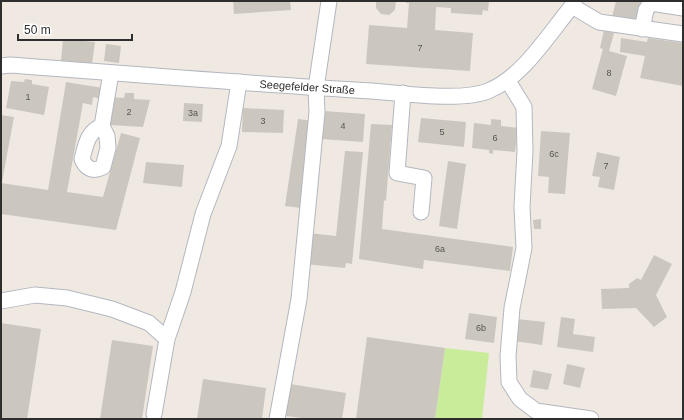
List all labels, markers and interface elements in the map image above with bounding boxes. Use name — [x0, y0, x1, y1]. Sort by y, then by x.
scale bar — [18, 16, 132, 42]
text: 50 m — [24, 23, 51, 37]
house number: 7 — [417, 43, 423, 53]
house number: 8 — [606, 68, 612, 78]
street label: Seegefelder Straße — [259, 78, 355, 96]
house number: 1 — [25, 92, 31, 102]
house number: 2 — [126, 107, 132, 117]
house number: 3a — [188, 108, 198, 118]
house number: 3 — [260, 116, 266, 126]
house number: 4 — [340, 121, 346, 131]
house number: 5 — [439, 127, 445, 137]
house number: 6 — [492, 133, 498, 143]
house number: 6c — [549, 149, 559, 159]
house number: 7 — [603, 161, 609, 171]
house number: 6a — [435, 244, 445, 254]
house number: 6b — [476, 323, 486, 333]

